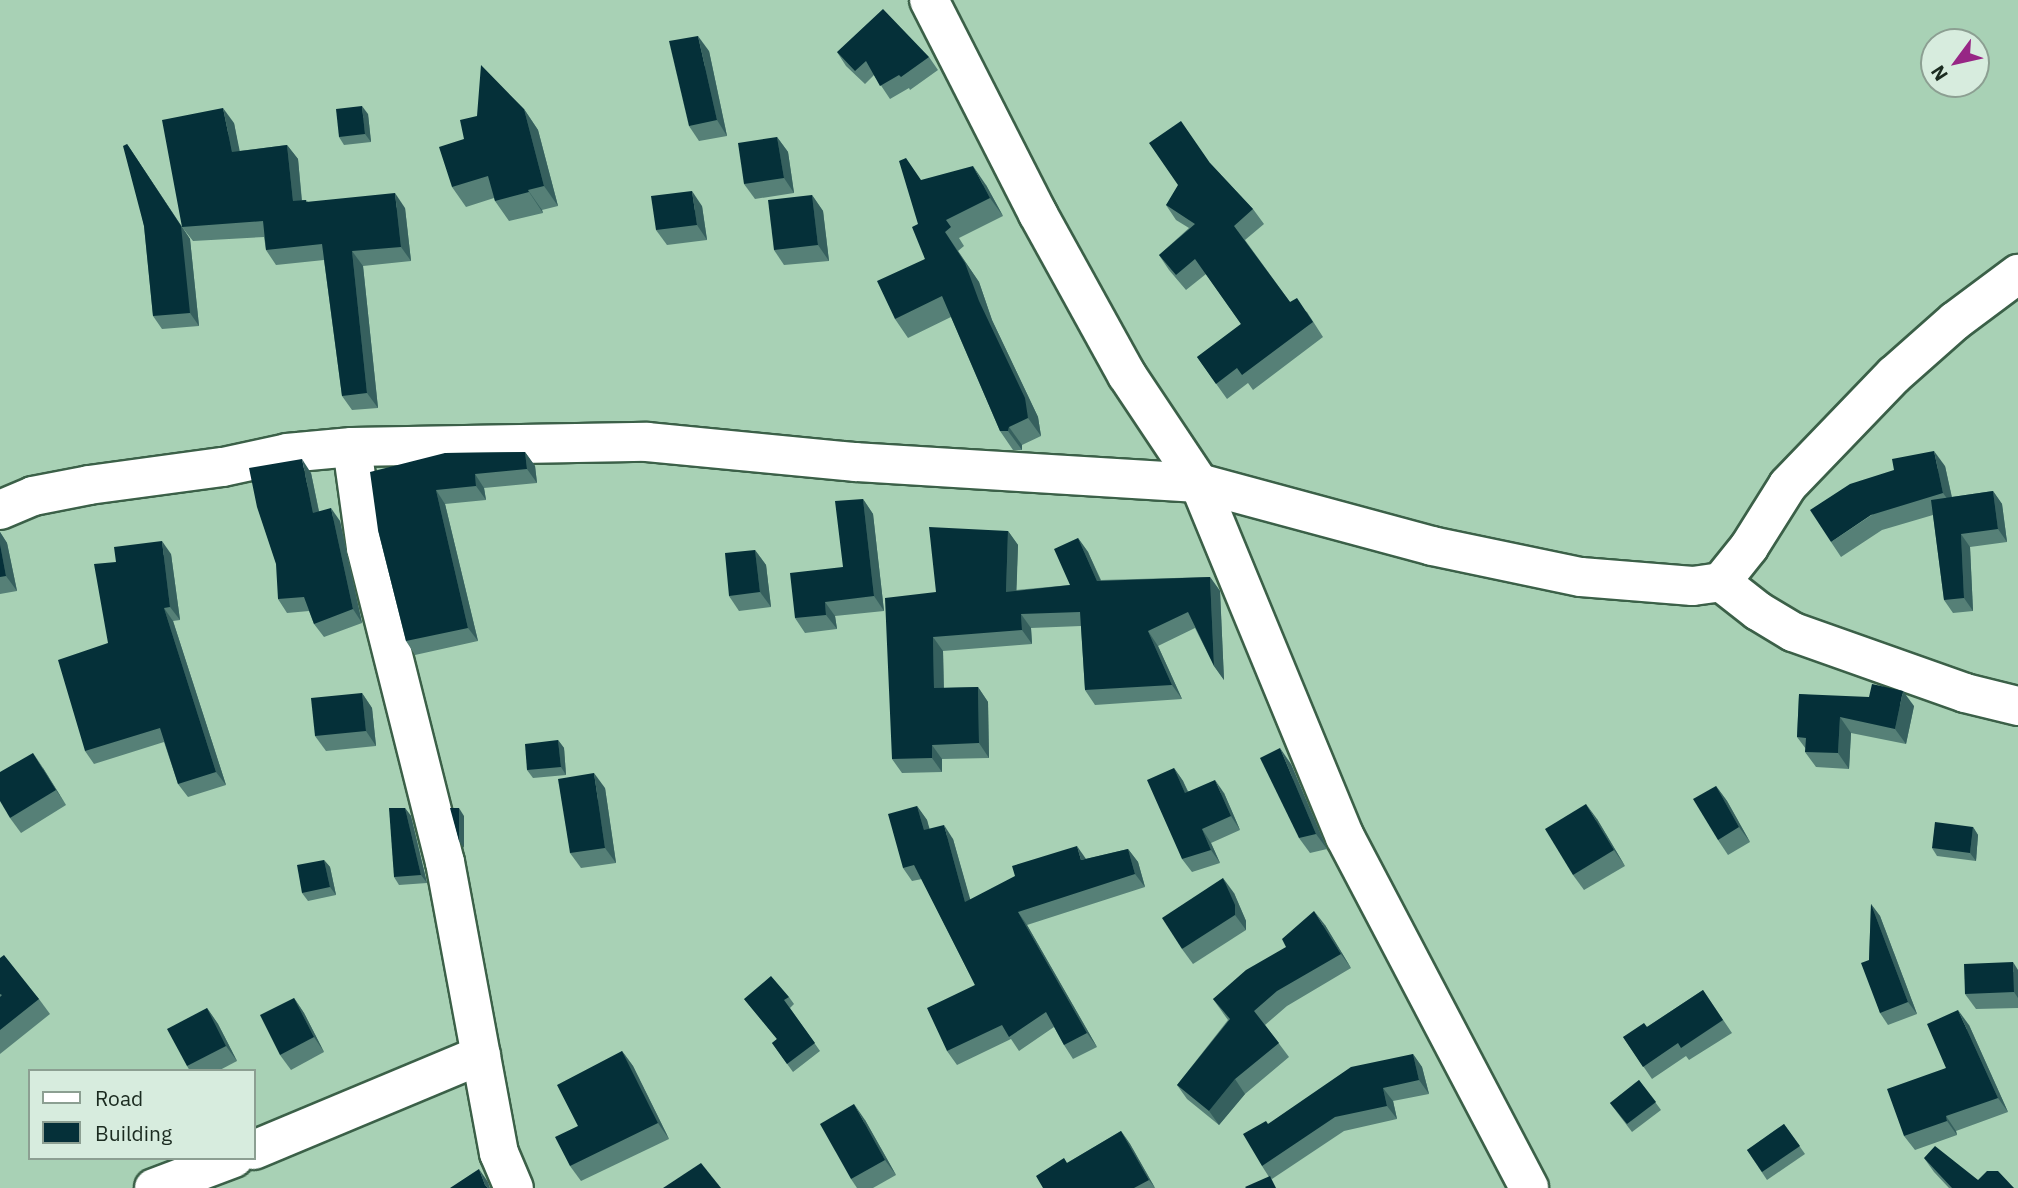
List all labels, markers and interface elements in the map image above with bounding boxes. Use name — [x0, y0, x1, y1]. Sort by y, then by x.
north arrow — [1920, 28, 1990, 98]
text: N — [1925, 61, 1953, 86]
legend — [28, 1069, 256, 1160]
text: Road — [95, 1084, 143, 1112]
text: Building — [95, 1119, 172, 1147]

